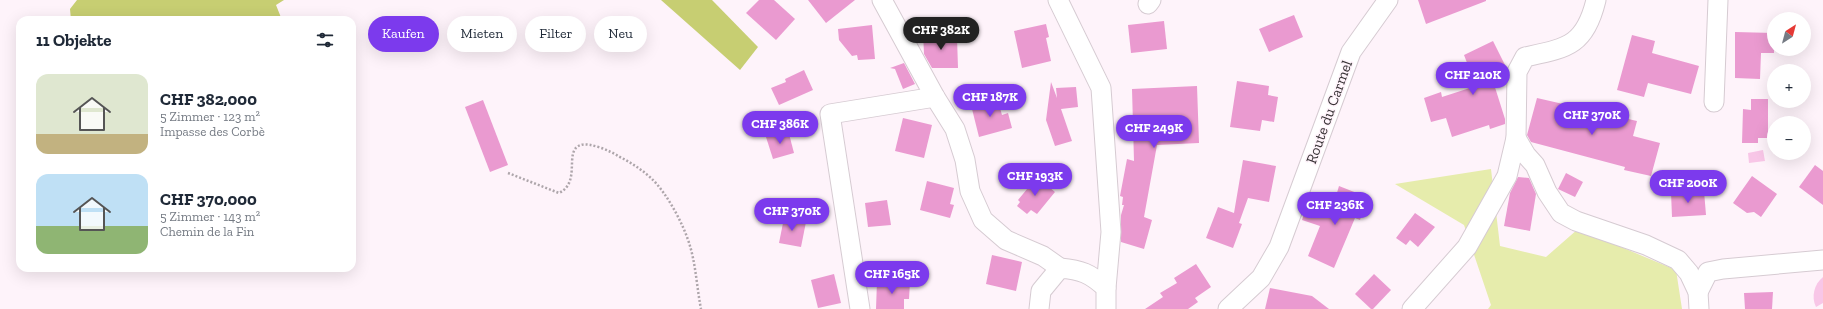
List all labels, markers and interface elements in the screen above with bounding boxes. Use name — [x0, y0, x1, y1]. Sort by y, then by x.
north arrow — [1767, 12, 1811, 56]
map controls — [1767, 12, 1811, 160]
chip: Kaufen — [368, 16, 439, 52]
chip: Mieten — [447, 16, 517, 52]
chip: Filter — [525, 16, 586, 52]
chip: Neu — [594, 16, 647, 52]
pin: CHF 382K — [900, 17, 982, 51]
text: CHF 382K — [912, 22, 970, 37]
icon: filters — [314, 29, 336, 51]
text: 11 Objekte — [36, 30, 111, 50]
street label: Route du Carmel — [1302, 58, 1356, 166]
pin: CHF 210K — [1432, 62, 1514, 96]
button: + — [1767, 64, 1811, 108]
text: CHF 210K — [1445, 67, 1501, 82]
pin: CHF 187K — [949, 84, 1031, 118]
text: CHF 382,000 — [160, 89, 257, 109]
text: CHF 187K — [962, 89, 1018, 104]
icon: home — [68, 90, 116, 138]
pin: CHF 370K — [1551, 102, 1633, 136]
text: CHF 370K — [1563, 107, 1621, 122]
text: 5 Zimmer · 123 m² — [160, 109, 260, 124]
pin: CHF 386K — [739, 111, 821, 145]
pin: CHF 249K — [1113, 115, 1195, 149]
text: CHF 386K — [751, 116, 809, 131]
button: − — [1767, 116, 1811, 160]
text: CHF 249K — [1125, 120, 1183, 135]
text: Impasse des Corbè — [160, 124, 265, 139]
pin: CHF 193K — [994, 163, 1076, 197]
text: CHF 193K — [1007, 168, 1063, 183]
pin: CHF 200K — [1647, 170, 1729, 204]
text: CHF 200K — [1659, 175, 1717, 190]
text: CHF 370,000 — [160, 189, 257, 209]
icon: home — [68, 190, 116, 238]
pin: CHF 236K — [1294, 192, 1376, 226]
text: CHF 236K — [1306, 197, 1364, 212]
pin: CHF 370K — [751, 198, 833, 232]
text: CHF 370K — [763, 203, 821, 218]
text: 5 Zimmer · 143 m² — [160, 209, 260, 224]
text: Chemin de la Fin — [160, 224, 254, 239]
pin: CHF 165K — [851, 261, 933, 295]
text: CHF 165K — [864, 266, 920, 281]

